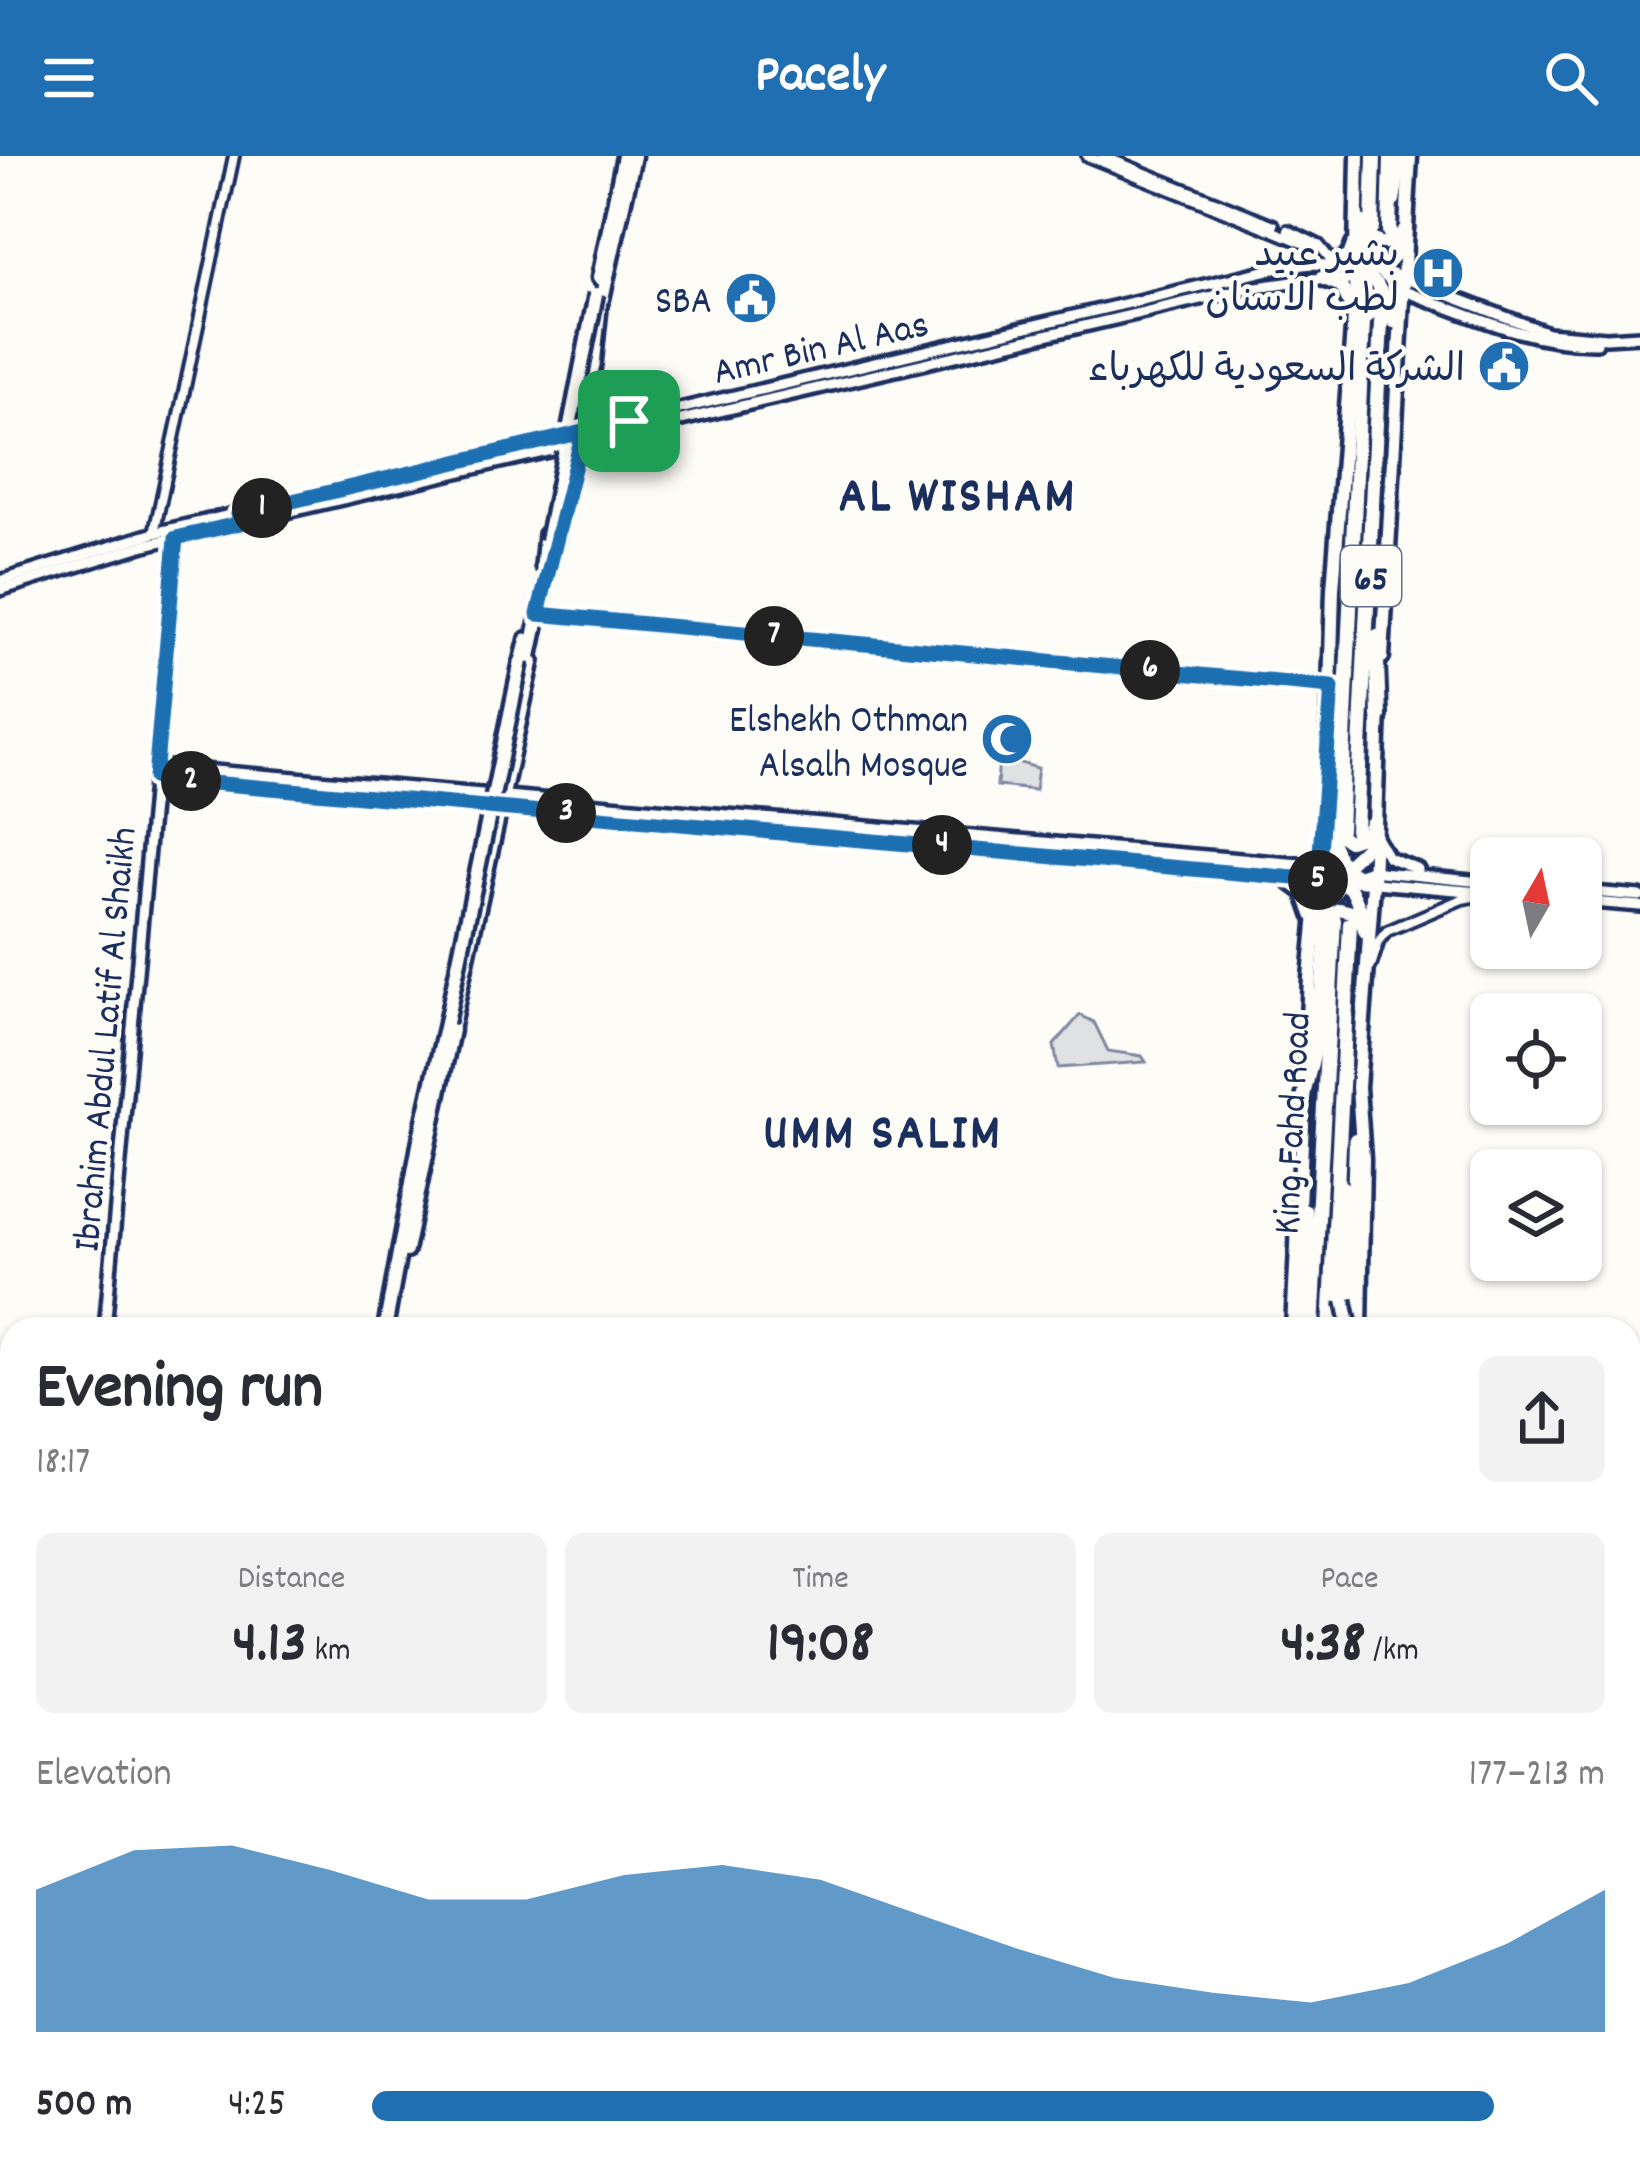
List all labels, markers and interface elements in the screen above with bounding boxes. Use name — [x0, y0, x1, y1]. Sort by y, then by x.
text: Pacely — [755, 40, 885, 117]
icon: menu — [36, 45, 102, 111]
icon: search — [1538, 45, 1604, 111]
place label: بشير عبيد لطب الاسنان — [1205, 230, 1399, 330]
hospital icon: بشير عبيد لطب الاسنان — [1410, 245, 1466, 301]
public building icon: SBA — [723, 270, 779, 326]
place label: SBA — [655, 277, 712, 332]
street label: Amr Bin Al Aas — [708, 300, 935, 403]
public building icon: الشركة السعودية للكهرباء — [1476, 338, 1532, 394]
place label: الشركة السعودية للكهرباء — [1088, 345, 1465, 400]
pin — [578, 370, 680, 472]
icon: arrive — [596, 388, 662, 454]
district label: AL WISHAM — [839, 464, 1077, 536]
pin: 1 — [232, 478, 292, 538]
text: 1 — [258, 484, 266, 531]
road number: 65 — [1341, 546, 1401, 606]
pin: 7 — [744, 606, 804, 666]
text: 7 — [768, 612, 780, 659]
pin: 6 — [1120, 640, 1180, 700]
text: 6 — [1142, 646, 1158, 693]
place label: Elshekh Othman Alsalh Mosque — [729, 696, 968, 796]
mosque icon: Elshekh Othman Alsalh Mosque — [979, 711, 1035, 767]
pin: 2 — [161, 751, 221, 811]
text: 2 — [184, 757, 198, 804]
pin: 3 — [536, 783, 596, 843]
text: 3 — [559, 789, 573, 836]
pin: 4 — [912, 815, 972, 875]
text: 4 — [935, 821, 949, 868]
street label: Ibrahim Abdul Latif Al Shaikh — [63, 825, 154, 1254]
north arrow — [1470, 837, 1602, 969]
map controls — [1470, 837, 1602, 1281]
pin: 5 — [1288, 850, 1348, 910]
text: 5 — [1310, 856, 1326, 903]
button: locate — [1470, 993, 1602, 1125]
street label: King Fahd Road — [1262, 1011, 1329, 1236]
district label: UMM SALIM — [763, 1101, 1003, 1173]
button: layers — [1470, 1149, 1602, 1281]
text: Evening run — [36, 1345, 323, 1439]
button: share — [1479, 1356, 1605, 1482]
text: 18:17 — [36, 1437, 90, 1492]
text: Distance — [238, 1557, 345, 1604]
text: Time — [792, 1557, 849, 1604]
text: Pace — [1320, 1557, 1379, 1604]
text: 4.13 — [232, 1604, 307, 1690]
text: 19:08 — [767, 1604, 874, 1690]
text: 4:38 — [1280, 1604, 1366, 1690]
text: km — [307, 1629, 351, 1676]
text: /km — [1366, 1629, 1419, 1676]
text: Elevation — [36, 1749, 172, 1804]
text: 177–213 m — [1469, 1749, 1605, 1804]
text: 500 m — [36, 2079, 132, 2134]
text: 4:25 — [228, 2079, 286, 2134]

